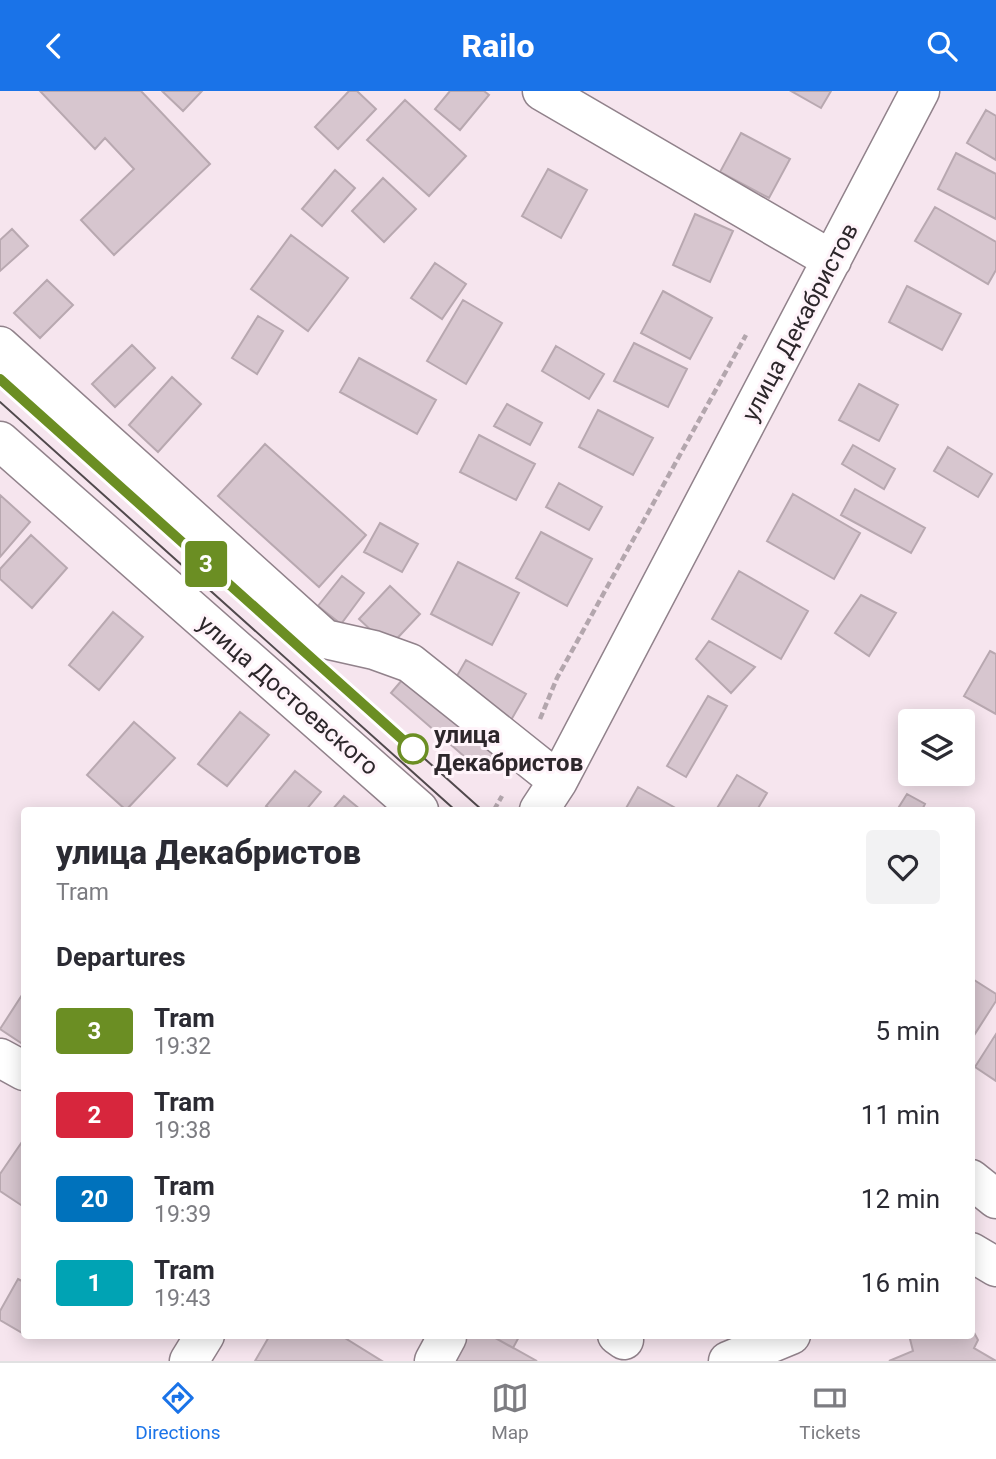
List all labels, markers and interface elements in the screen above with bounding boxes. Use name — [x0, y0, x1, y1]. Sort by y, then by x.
icon: back — [35, 27, 73, 65]
text: Railo — [461, 27, 535, 65]
icon: search — [923, 27, 961, 65]
street label: улица Декабристов — [736, 218, 864, 426]
line badge: 3 — [183, 541, 229, 587]
text: 3 — [199, 550, 213, 578]
street label: улица Достоевского — [192, 609, 384, 781]
map controls — [898, 709, 975, 786]
button: layers — [898, 709, 975, 786]
place label: улица Декабристов — [434, 721, 583, 777]
marker: улица Декабристов — [398, 734, 428, 764]
button: heart — [866, 830, 940, 904]
text: улица Декабристов — [56, 833, 361, 872]
text: Tram — [56, 879, 109, 906]
text: Departures — [56, 942, 186, 972]
text: Tram — [154, 1003, 215, 1033]
text: 5 min — [875, 1016, 940, 1046]
text: 3 — [88, 1017, 101, 1045]
text: 19:32 — [154, 1033, 211, 1060]
text: Tram — [154, 1087, 215, 1117]
text: 11 min — [861, 1100, 940, 1130]
text: 2 — [88, 1101, 101, 1129]
text: 19:38 — [154, 1117, 211, 1144]
text: Tram — [154, 1171, 215, 1201]
text: 12 min — [861, 1184, 940, 1214]
text: 20 — [81, 1185, 108, 1213]
text: 19:39 — [154, 1201, 211, 1228]
text: Tram — [154, 1255, 215, 1285]
text: 16 min — [861, 1268, 940, 1298]
text: 1 — [88, 1269, 101, 1297]
text: 19:43 — [154, 1285, 211, 1312]
tab: Directions — [135, 1379, 221, 1444]
tab: Map — [491, 1379, 529, 1444]
tab: Tickets — [799, 1379, 861, 1444]

